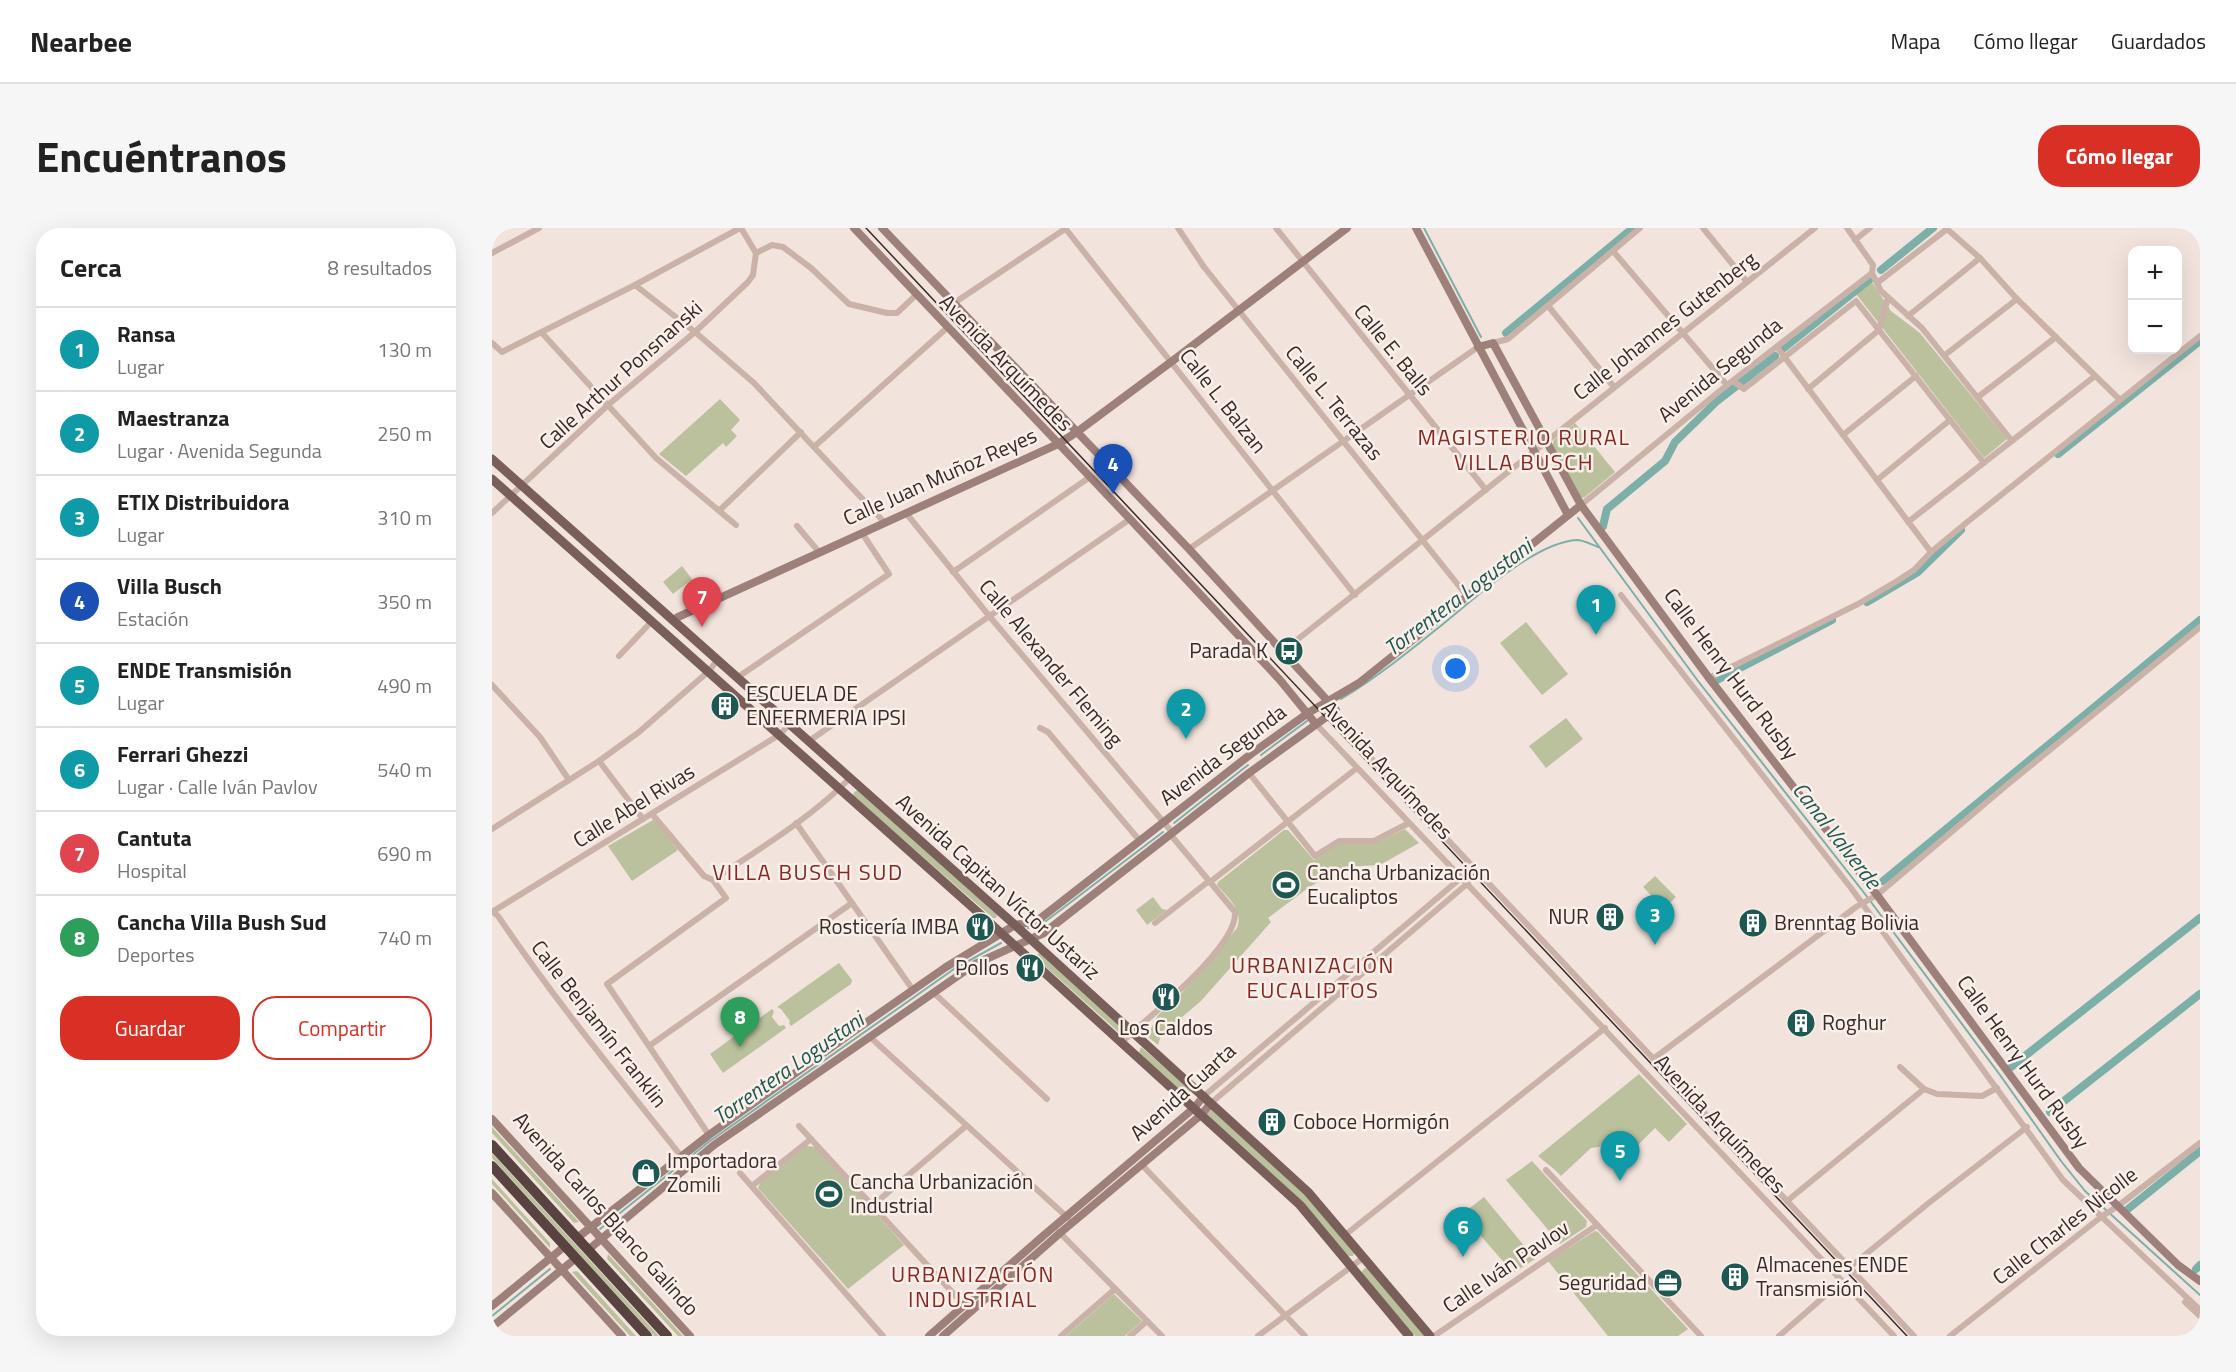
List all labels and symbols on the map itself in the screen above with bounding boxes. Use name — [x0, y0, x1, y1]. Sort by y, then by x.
street label: Calle Johannes Gutenberg — [1565, 243, 1764, 407]
street label: Avenida Arquímedes — [932, 286, 1081, 438]
street label: Calle Arthur Ponsnanski — [531, 292, 709, 457]
street label: Calle E. Balls — [1347, 296, 1441, 402]
street label: Avenida Segunda — [1650, 309, 1789, 429]
street label: Calle L. Terrazas — [1278, 338, 1391, 467]
street label: Calle L. Balzan — [1172, 341, 1275, 460]
street label: Calle Juan Muñoz Reyes — [837, 419, 1042, 533]
district label: MAGISTERIO RURAL VILLA BUSCH — [1417, 420, 1631, 479]
pin: 4 — [1094, 444, 1132, 494]
water label: Torrentera Logustani — [1377, 528, 1541, 664]
street label: Calle Alexander Fleming — [972, 572, 1132, 753]
pin: 7 — [682, 578, 722, 627]
street label: Calle Henry Hurd Rusby — [1657, 581, 1807, 766]
pin: 1 — [1576, 586, 1616, 635]
place label: Parada K — [1189, 634, 1268, 666]
bus stop icon: Parada K — [1273, 635, 1305, 667]
your location — [1441, 654, 1470, 683]
place label: ESCUELA DE ENFERMERIA IPSI — [746, 677, 906, 733]
building icon: ESCUELA DE ENFERMERIA IPSI — [709, 690, 741, 722]
pin: 2 — [1166, 690, 1206, 739]
street label: Avenida Arquímedes — [1314, 692, 1461, 846]
street label: Avenida Segunda — [1152, 696, 1293, 813]
street label: Calle Abel Rivas — [566, 755, 701, 855]
water label: Canal Valverde — [1784, 774, 1891, 897]
street label: Avenida Capitan Víctor Ustariz — [889, 786, 1108, 987]
district label: VILLA BUSCH SUD — [712, 855, 904, 889]
place label: Cancha Urbanización Eucaliptos — [1307, 856, 1490, 912]
sports icon: Cancha Urbanización Eucaliptos — [1270, 869, 1302, 901]
pin: 3 — [1636, 896, 1674, 945]
place label: NUR — [1548, 900, 1589, 932]
building icon: NUR — [1594, 901, 1626, 933]
place label: Brenntag Bolivia — [1774, 906, 1920, 938]
building icon: Brenntag Bolivia — [1737, 907, 1769, 939]
place label: Rosticería IMBA — [819, 910, 959, 942]
restaurant icon: Rosticería IMBA — [964, 911, 996, 943]
street label: Calle Benjamín Franklin — [524, 933, 676, 1114]
district label: URBANIZACIÓN EUCALIPTOS — [1231, 948, 1395, 1007]
place label: Pollos — [955, 951, 1009, 983]
restaurant icon: Pollos — [1014, 952, 1046, 984]
street label: Calle Henry Hurd Rusby — [1950, 968, 2098, 1155]
restaurant icon: Los Caldos — [1150, 981, 1182, 1013]
pin: 8 — [720, 998, 760, 1047]
water label: Torrentera Logustani — [705, 1002, 873, 1133]
place label: Roghur — [1822, 1006, 1886, 1038]
building icon: Roghur — [1785, 1007, 1817, 1039]
place label: Los Caldos — [1119, 1011, 1213, 1043]
street label: Avenida Cuarta — [1122, 1035, 1243, 1148]
street label: Avenida Arquímedes — [1647, 1046, 1794, 1200]
street label: Avenida Carlos Blanco Galindo — [506, 1104, 707, 1323]
place label: Coboce Hormigón — [1293, 1105, 1449, 1137]
building icon: Coboce Hormigón — [1256, 1106, 1288, 1138]
pin: 5 — [1600, 1132, 1640, 1181]
place label: Importadora Zomili — [667, 1144, 777, 1200]
shop icon: Importadora Zomili — [630, 1157, 662, 1189]
street label: Calle Charles Nicolle — [1985, 1158, 2144, 1292]
place label: Cancha Urbanización Industrial — [850, 1165, 1033, 1221]
sports icon: Cancha Urbanización Industrial — [813, 1178, 845, 1210]
pin: 6 — [1444, 1208, 1482, 1257]
street label: Calle Iván Pavlov — [1436, 1212, 1575, 1321]
place label: Almacenes ENDE Transmisión — [1756, 1248, 1908, 1304]
district label: URBANIZACIÓN INDUSTRIAL — [891, 1257, 1055, 1316]
building icon: Almacenes ENDE Transmisión — [1719, 1261, 1751, 1293]
place label: Seguridad — [1558, 1266, 1647, 1298]
office icon: Seguridad — [1652, 1267, 1684, 1299]

